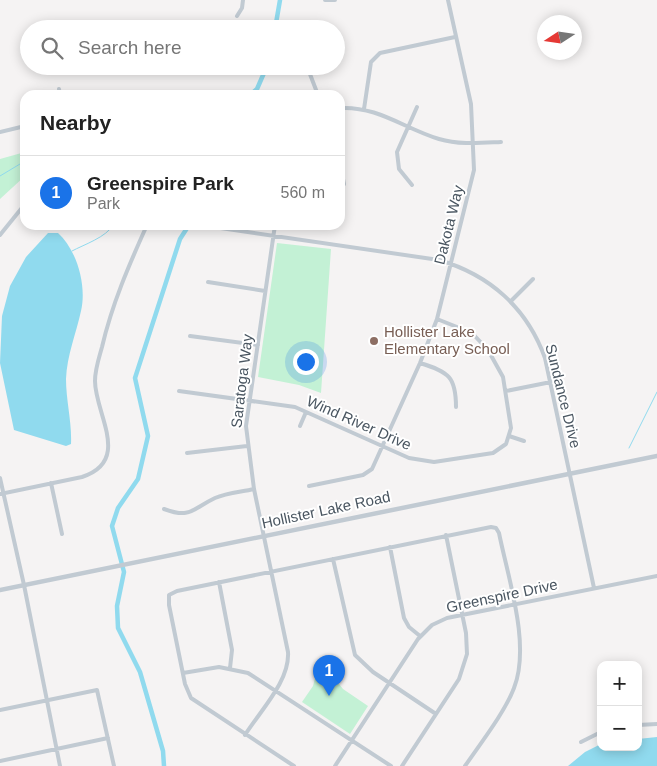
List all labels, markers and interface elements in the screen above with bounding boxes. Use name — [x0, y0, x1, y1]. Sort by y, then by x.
north arrow — [537, 15, 582, 60]
search box — [20, 20, 345, 75]
icon: search — [38, 34, 66, 62]
text: Search here — [78, 37, 182, 58]
text: Nearby — [40, 111, 111, 134]
text: Greenspire Park — [87, 173, 234, 194]
street label: Dakota Way — [430, 183, 467, 266]
text: 1 — [52, 184, 60, 201]
text: 560 m — [281, 184, 325, 201]
text: Park — [87, 195, 120, 212]
place label: Hollister Lake Elementary School — [384, 323, 510, 357]
street label: Saratoga Way — [227, 333, 256, 429]
marker: Hollister Lake Elementary School — [368, 335, 380, 347]
street label: Sundance Drive — [542, 342, 585, 450]
your location — [293, 349, 319, 375]
street label: Wind River Drive — [304, 392, 414, 453]
street label: Hollister Lake Road — [260, 488, 392, 531]
street label: Greenspire Drive — [445, 575, 559, 616]
pin: 1 — [313, 655, 345, 696]
map controls — [597, 661, 642, 751]
button: + — [597, 661, 642, 706]
button: − — [597, 706, 642, 751]

